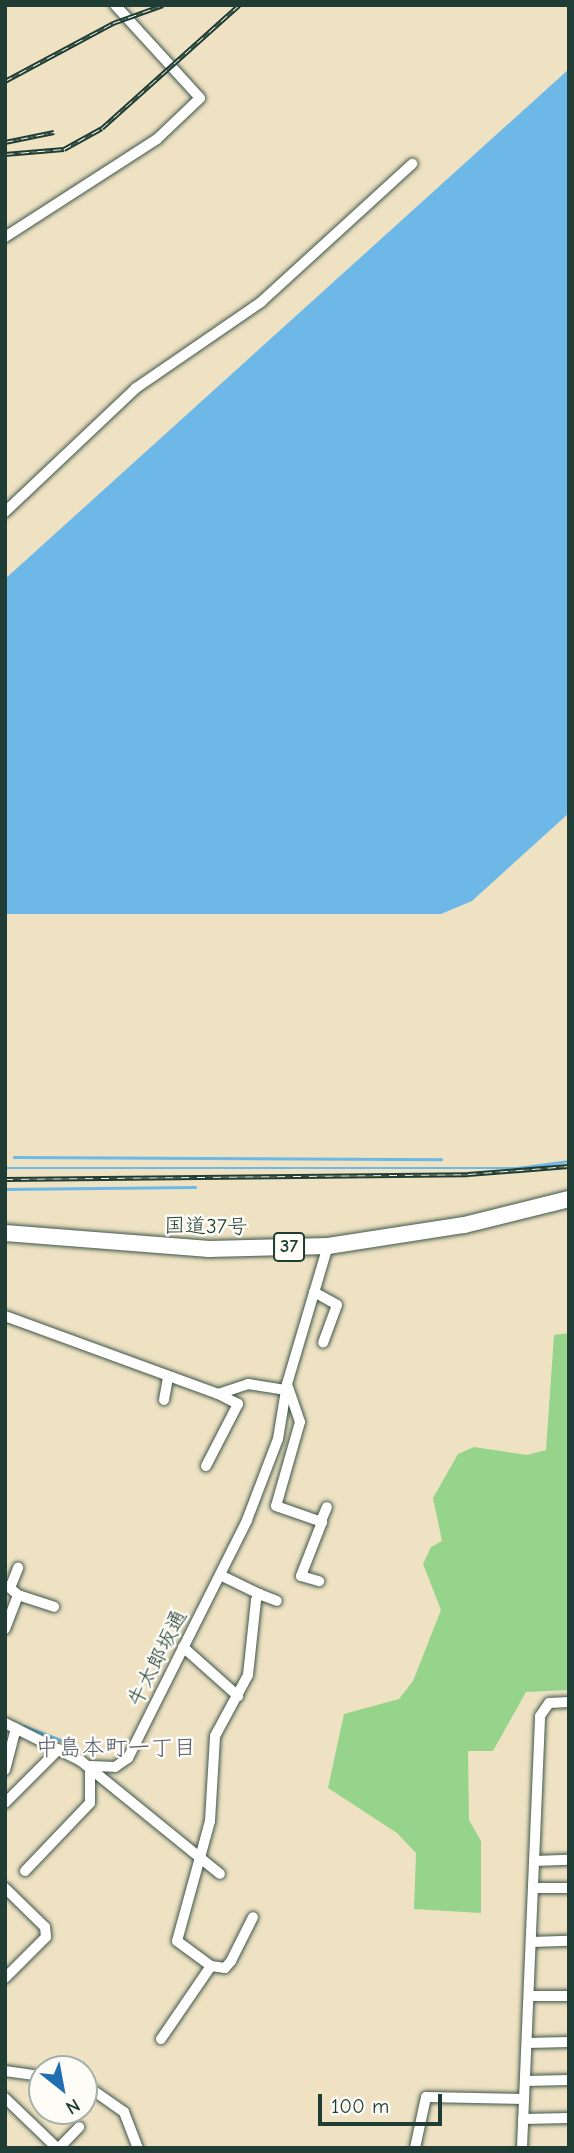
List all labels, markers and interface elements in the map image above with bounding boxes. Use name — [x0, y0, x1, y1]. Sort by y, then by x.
street label: 国道37号 — [164, 1213, 248, 1239]
road number: 37 — [272, 1232, 306, 1262]
street label: 牛太郎坂通 — [122, 1606, 192, 1710]
district label: 中島本町一丁目 — [36, 1734, 196, 1762]
north arrow — [28, 2055, 98, 2125]
scale bar — [322, 2080, 446, 2124]
text: N — [62, 2094, 84, 2119]
text: 100 m — [331, 2094, 389, 2118]

